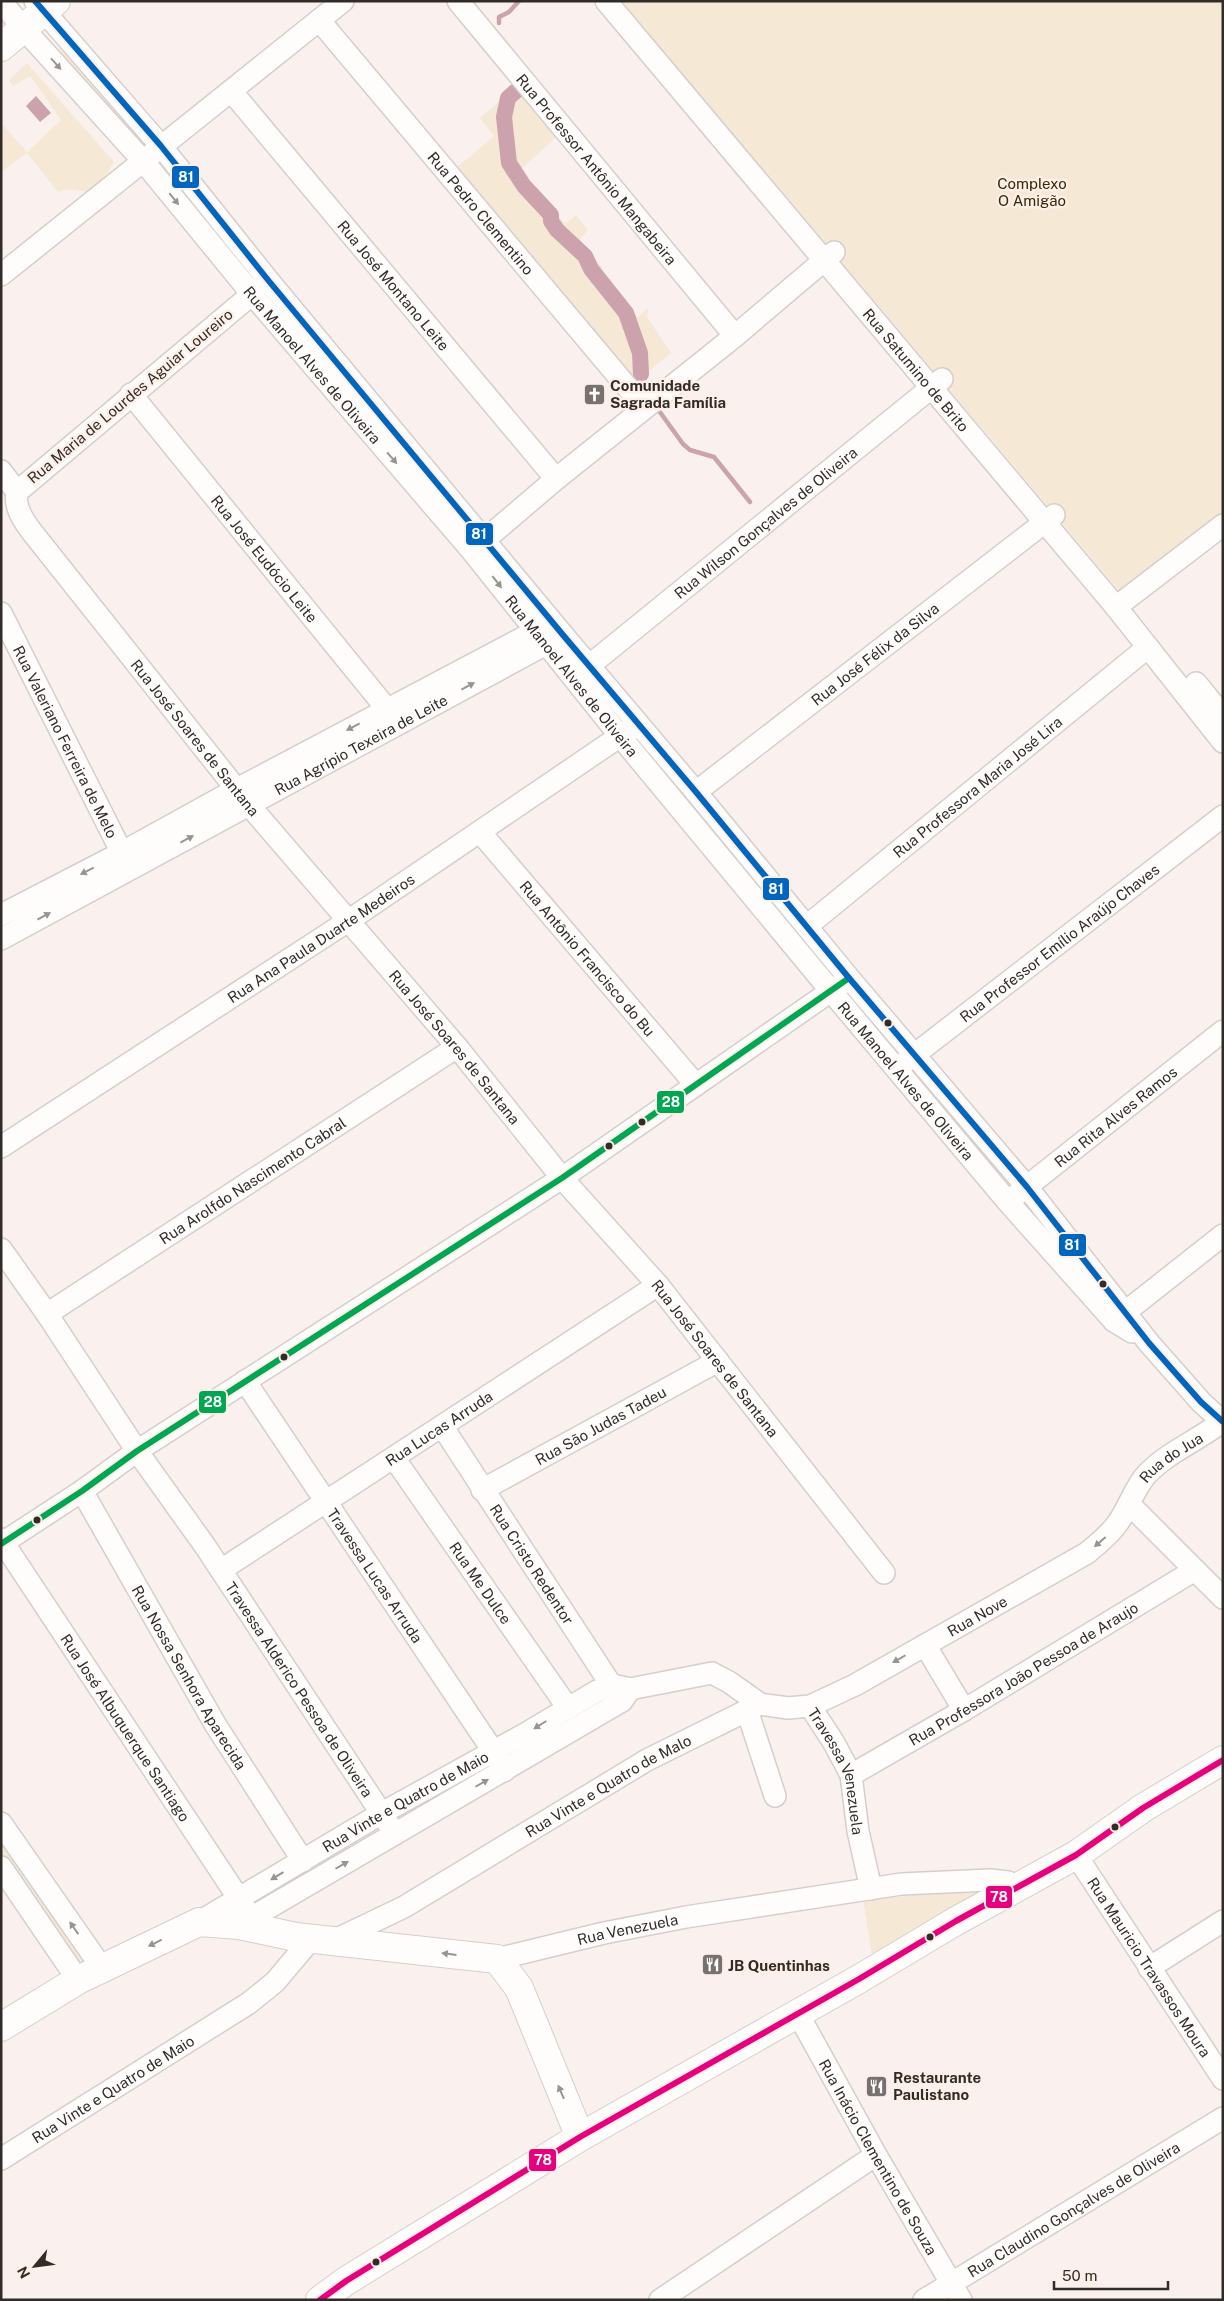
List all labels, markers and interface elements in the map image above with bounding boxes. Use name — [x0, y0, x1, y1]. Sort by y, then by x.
one-way arrow — [50, 58, 62, 70]
street label: Rua Professor Antônio Mangabeira — [513, 70, 681, 268]
street label: Rua Pedro Clementino — [425, 148, 537, 278]
line badge: 81 — [171, 165, 200, 189]
text: 81 — [178, 169, 194, 185]
park label: Complexo O Amigão — [997, 175, 1067, 209]
one-way arrow — [169, 193, 180, 206]
street label: Rua José Montano Leite — [335, 217, 453, 354]
street label: Rua Manoel Alves de Oliveira — [241, 283, 385, 447]
street label: Rua Maria de Lourdes Aguiar Loureiro — [24, 305, 236, 487]
street label: Rua Satumino de Brito — [860, 305, 973, 435]
place label: Comunidade Sagrada Família — [610, 377, 726, 411]
church icon: Comunidade Sagrada Família — [582, 382, 606, 406]
street label: Rua Wilson Gonçalves de Oliveira — [671, 443, 860, 602]
one-way arrow — [386, 451, 398, 463]
street label: Rua José Eudócio Leite — [208, 492, 321, 625]
line badge: 81 — [465, 522, 494, 546]
text: 81 — [471, 526, 487, 542]
one-way arrow — [491, 575, 502, 588]
street label: Rua Manoel Alves de Oliveira — [502, 592, 642, 760]
street label: Rua José Félix da Silva — [808, 599, 942, 708]
street label: Rua Valeriano Ferreira de Melo — [10, 643, 121, 841]
street label: Rua José Soares de Santana — [128, 656, 263, 819]
one-way arrow — [461, 682, 476, 690]
street label: Rua Agrípio Texeira de Leite — [271, 691, 450, 798]
street label: Rua Professora Maria José Lira — [889, 713, 1065, 861]
one-way arrow — [346, 723, 361, 731]
one-way arrow — [180, 835, 194, 843]
street label: Rua Professor Emílio Araújo Chaves — [956, 860, 1162, 1025]
one-way arrow — [80, 867, 94, 875]
street label: Rua Ana Paula Duarte Medeiros — [224, 870, 417, 1006]
street label: Rua Antônio Francisco do Bu — [517, 877, 659, 1039]
line badge: 81 — [762, 877, 790, 901]
text: 81 — [768, 881, 784, 897]
one-way arrow — [37, 912, 51, 920]
street label: Rua José Soares de Santana — [386, 966, 524, 1127]
street label: Rua Manoel Alves de Oliveira — [835, 998, 977, 1163]
unlabelled marker — [883, 1018, 893, 1028]
street label: Rua Rita Alves Ramos — [1051, 1063, 1180, 1170]
line badge: 28 — [656, 1090, 685, 1114]
text: 28 — [662, 1094, 680, 1110]
street label: Rua Arolfdo Nascimento Cabral — [156, 1113, 349, 1247]
unlabelled marker — [637, 1117, 647, 1127]
unlabelled marker — [604, 1141, 614, 1151]
line badge: 81 — [1058, 1233, 1087, 1257]
text: 81 — [1064, 1237, 1080, 1253]
street label: Rua José Soares de Santana — [648, 1276, 782, 1440]
unlabelled marker — [1098, 1279, 1108, 1289]
unlabelled marker — [279, 1352, 289, 1362]
street label: Rua São Judas Tadeu — [532, 1383, 669, 1468]
street label: Rua Lucas Arruda — [382, 1387, 495, 1469]
line badge: 28 — [198, 1390, 227, 1414]
text: 28 — [204, 1394, 222, 1410]
street label: Rua do Jua — [1135, 1429, 1206, 1486]
street label: Rua Cristo Redentor — [487, 1501, 578, 1627]
street label: Travessa Lucas Arruda — [324, 1505, 426, 1646]
unlabelled marker — [32, 1515, 42, 1525]
one-way arrow — [1094, 1536, 1106, 1548]
street label: Rua Me Dulce — [446, 1539, 515, 1627]
street label: Travessa Alderico Pessoa de Oliveira — [222, 1579, 377, 1800]
street label: Rua Nossa Senhora Aparecida — [129, 1582, 250, 1772]
street label: Rua Nove — [944, 1592, 1010, 1639]
street label: Rua Professora João Pessoa de Araujo — [906, 1598, 1141, 1749]
street label: Rua José Albuquerque Santiago — [58, 1631, 194, 1824]
one-way arrow — [893, 1655, 906, 1664]
street label: Travessa Venezuela — [805, 1704, 867, 1836]
one-way arrow — [533, 1720, 546, 1730]
street label: Rua Vinte e Quatro de Malo — [522, 1731, 694, 1840]
street label: Rua Vinte e Quatro de Maio — [319, 1747, 491, 1855]
one-way arrow — [476, 1779, 489, 1788]
unlabelled marker — [1110, 1822, 1120, 1832]
one-way arrow — [334, 1861, 349, 1869]
one-way arrow — [271, 1871, 284, 1880]
street label: Rua Mauricio Travassos Moura — [1084, 1874, 1215, 2060]
line badge: 78 — [985, 1885, 1013, 1909]
text: 78 — [990, 1889, 1008, 1905]
street label: Rua Venezuela — [575, 1910, 679, 1948]
one-way arrow — [69, 1922, 79, 1935]
unlabelled marker — [925, 1932, 935, 1942]
one-way arrow — [148, 1939, 162, 1947]
one-way arrow — [441, 1949, 457, 1957]
restaurant icon: JB Quentinhas — [700, 1953, 724, 1977]
place label: JB Quentinhas — [728, 1957, 830, 1974]
street label: Rua Vinte e Quatro de Maio — [29, 2031, 197, 2146]
street label: Rua Inácio Clementino de Souza — [816, 2056, 941, 2258]
place label: Restaurante Paulistano — [893, 2069, 981, 2103]
restaurant icon: Restaurante Paulistano — [865, 2074, 889, 2098]
one-way arrow — [557, 2084, 565, 2099]
street label: Rua Claudino Gonçalves de Oliveira — [964, 2138, 1183, 2280]
line badge: 78 — [528, 2148, 557, 2172]
text: 78 — [534, 2152, 552, 2168]
north arrow — [10, 2241, 60, 2291]
unlabelled marker — [371, 2257, 381, 2267]
scale bar — [1054, 2258, 1168, 2290]
text: N — [14, 2264, 33, 2281]
text: 50 m — [1062, 2267, 1097, 2284]

